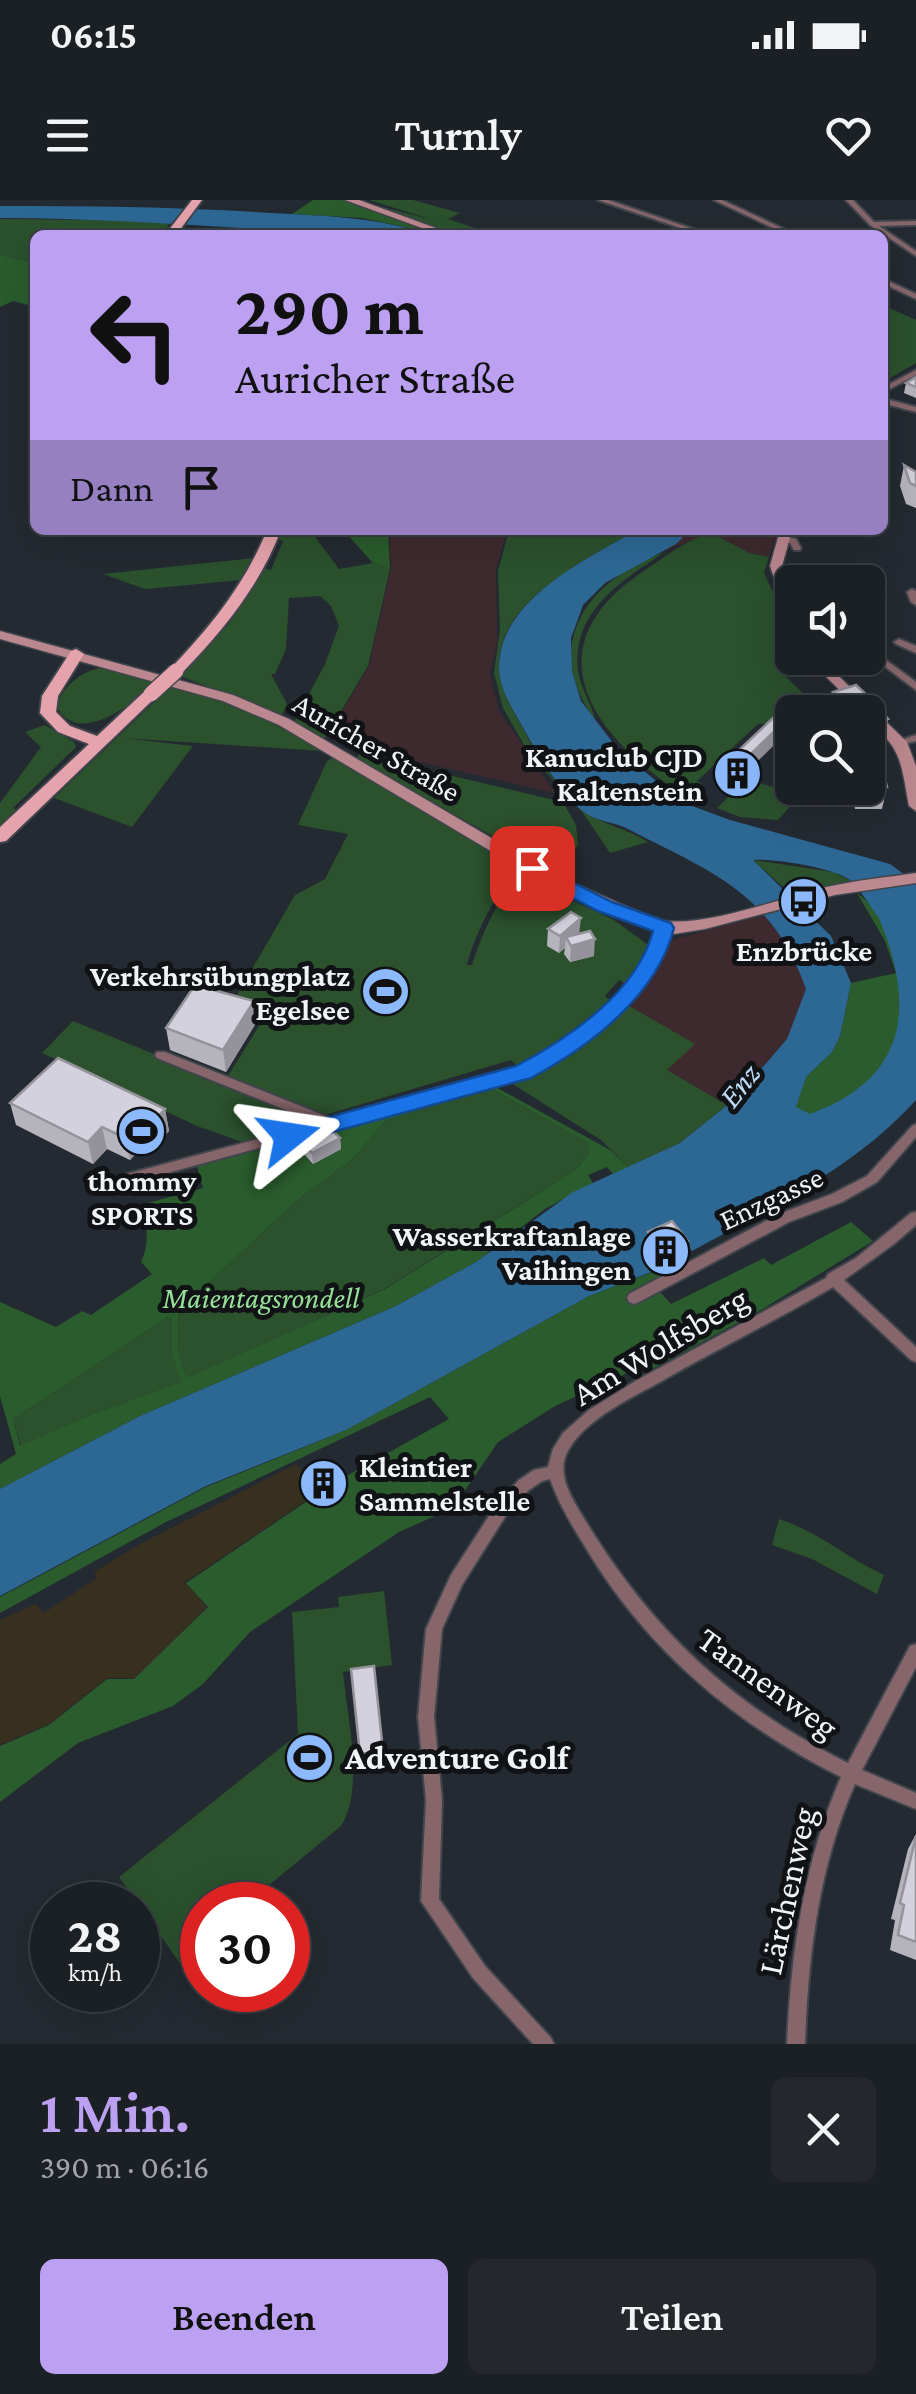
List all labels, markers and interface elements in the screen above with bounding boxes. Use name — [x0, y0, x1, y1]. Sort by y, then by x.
text: 06:15 — [50, 14, 137, 56]
icon: menu — [40, 108, 95, 163]
icon: heart — [821, 108, 876, 163]
text: Turnly — [394, 110, 522, 160]
icon: left — [70, 270, 200, 400]
text: 290 m — [235, 271, 424, 349]
text: Auricher Straße — [235, 353, 515, 403]
icon: arrive — [174, 460, 229, 515]
text: Dann — [70, 467, 154, 509]
map controls — [775, 565, 885, 805]
button: sound — [775, 565, 885, 675]
street label: Auricher Straße — [288, 686, 466, 808]
button: search — [775, 695, 885, 805]
place label: Kanuclub CJD Kaltenstein — [525, 740, 703, 807]
building icon: Kanuclub CJD Kaltenstein — [712, 747, 764, 799]
pin — [490, 826, 575, 911]
icon: arrive — [505, 841, 560, 896]
bus stop icon: Enzbrücke — [778, 875, 830, 927]
place label: Enzbrücke — [736, 934, 872, 967]
place label: Verkehrsübungplatz Egelsee — [89, 959, 350, 1026]
sports icon: Verkehrsübungplatz Egelsee — [359, 966, 411, 1018]
water label: Enz — [711, 1055, 768, 1114]
position arrow — [237, 1084, 341, 1188]
sports icon: thommy SPORTS — [116, 1105, 168, 1157]
street label: Enzgasse — [714, 1160, 828, 1237]
place label: thommy SPORTS — [88, 1164, 197, 1231]
place label: Wasserkraftanlage Vaihingen — [391, 1219, 631, 1286]
building icon: Wasserkraftanlage Vaihingen — [640, 1226, 692, 1278]
street label: Am Wolfsberg — [565, 1278, 755, 1414]
park label: Maientagsrondell — [161, 1281, 360, 1315]
place label: Kleintier Sammelstelle — [359, 1450, 530, 1517]
building icon: Kleintier Sammelstelle — [298, 1457, 350, 1509]
street label: Tannenweg — [690, 1619, 846, 1747]
sports icon: Adventure Golf — [284, 1731, 336, 1783]
place label: Adventure Golf — [344, 1738, 571, 1777]
street label: Lärchenweg — [750, 1804, 824, 1978]
speed limit sign: 30 — [180, 1882, 310, 2012]
text: 28 — [68, 1907, 122, 1963]
text: km/h — [68, 1959, 122, 1986]
button: close — [771, 2077, 876, 2182]
text: 1 Min. — [40, 2078, 190, 2145]
text: 390 m · 06:16 — [40, 2149, 209, 2185]
button: Beenden — [40, 2259, 448, 2374]
button: Teilen — [468, 2259, 876, 2374]

